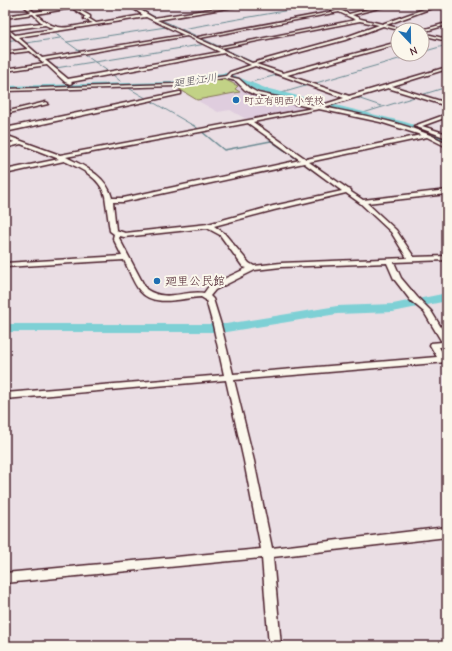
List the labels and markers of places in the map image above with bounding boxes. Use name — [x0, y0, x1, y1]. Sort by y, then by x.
marker: 町立有明西小学校 — [231, 95, 241, 105]
place label: 町立有明西小学校 — [244, 95, 324, 107]
place label: 廻里公民館 — [165, 274, 225, 288]
marker: 廻里公民館 — [152, 276, 162, 286]

